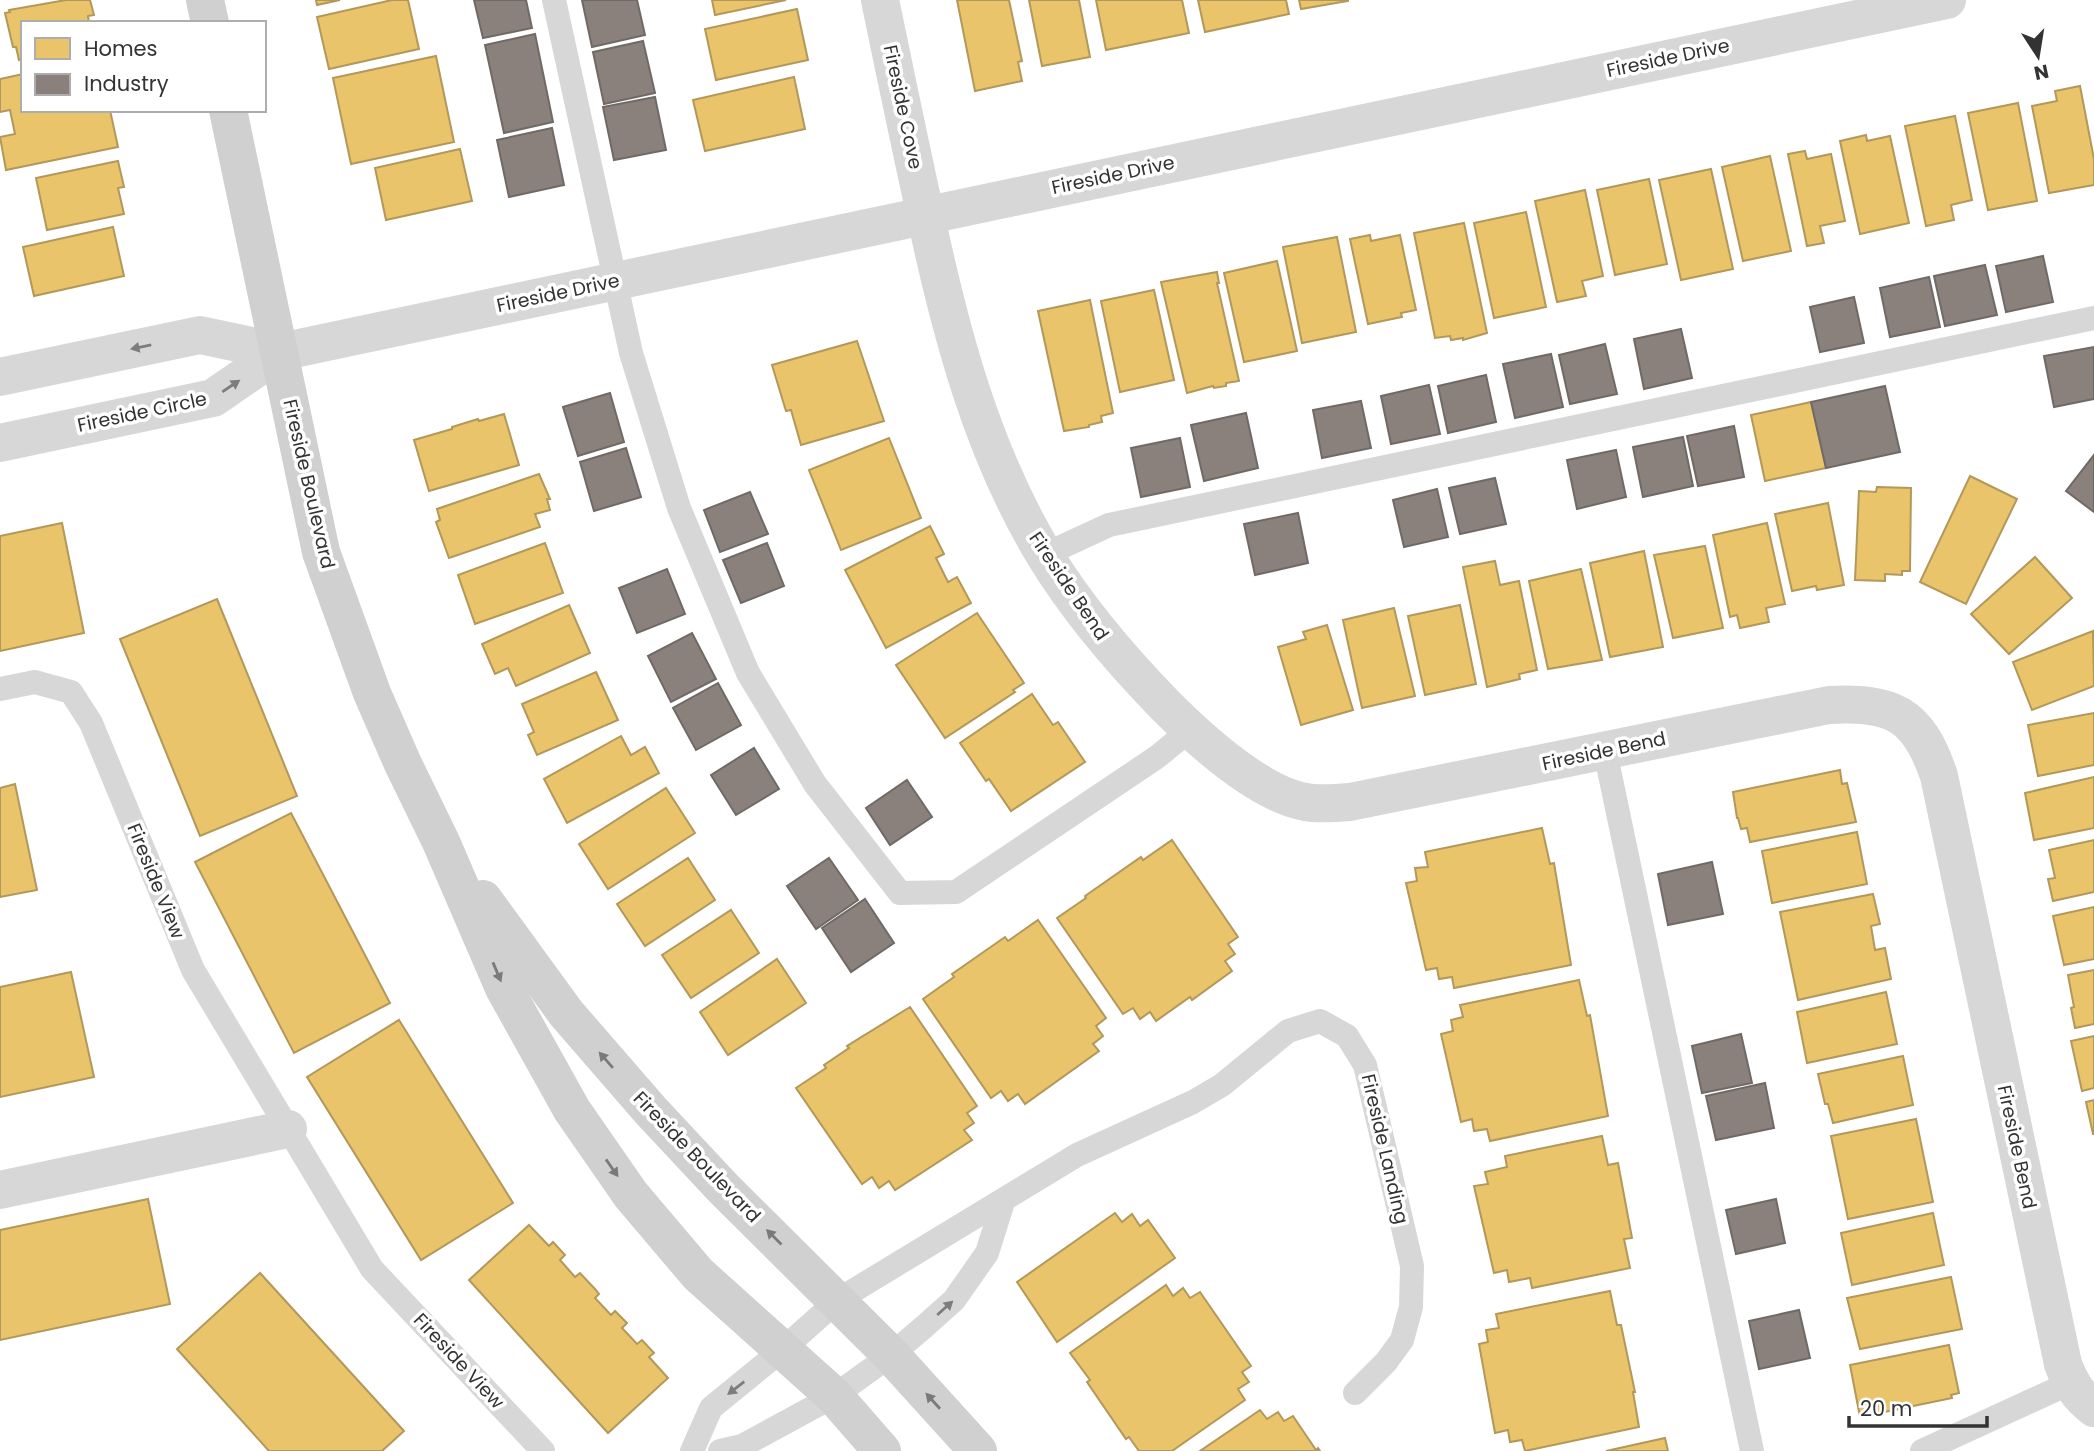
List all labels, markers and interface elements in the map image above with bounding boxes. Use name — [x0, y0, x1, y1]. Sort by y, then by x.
legend — [21, 21, 266, 112]
north arrow — [2003, 21, 2073, 91]
street label: Fireside Drive — [1604, 32, 1732, 84]
text: Homes — [84, 34, 158, 63]
street label: Fireside Cove — [877, 42, 929, 172]
text: N — [2032, 57, 2051, 87]
text: Industry — [84, 69, 169, 98]
street label: Fireside Drive — [1049, 149, 1177, 201]
street label: Fireside Drive — [494, 267, 622, 319]
one-way arrow — [130, 342, 152, 353]
one-way arrow — [222, 379, 240, 393]
street label: Fireside Circle — [75, 385, 209, 439]
street label: Fireside Boulevard — [276, 397, 342, 571]
street label: Fireside Bend — [1023, 526, 1115, 646]
street label: Fireside Bend — [1540, 725, 1668, 777]
street label: Fireside View — [121, 819, 192, 943]
one-way arrow — [491, 962, 503, 982]
one-way arrow — [599, 1051, 614, 1069]
street label: Fireside Landing — [1355, 1071, 1415, 1227]
street label: Fireside Bend — [1991, 1083, 2043, 1211]
street label: Fireside Boulevard — [627, 1085, 767, 1229]
one-way arrow — [605, 1159, 619, 1177]
one-way arrow — [766, 1230, 783, 1246]
one-way arrow — [936, 1300, 954, 1316]
street label: Fireside View — [407, 1307, 511, 1415]
one-way arrow — [727, 1380, 745, 1394]
scale bar — [1849, 1384, 1987, 1428]
one-way arrow — [925, 1392, 941, 1409]
text: 20 m — [1860, 1394, 1913, 1423]

